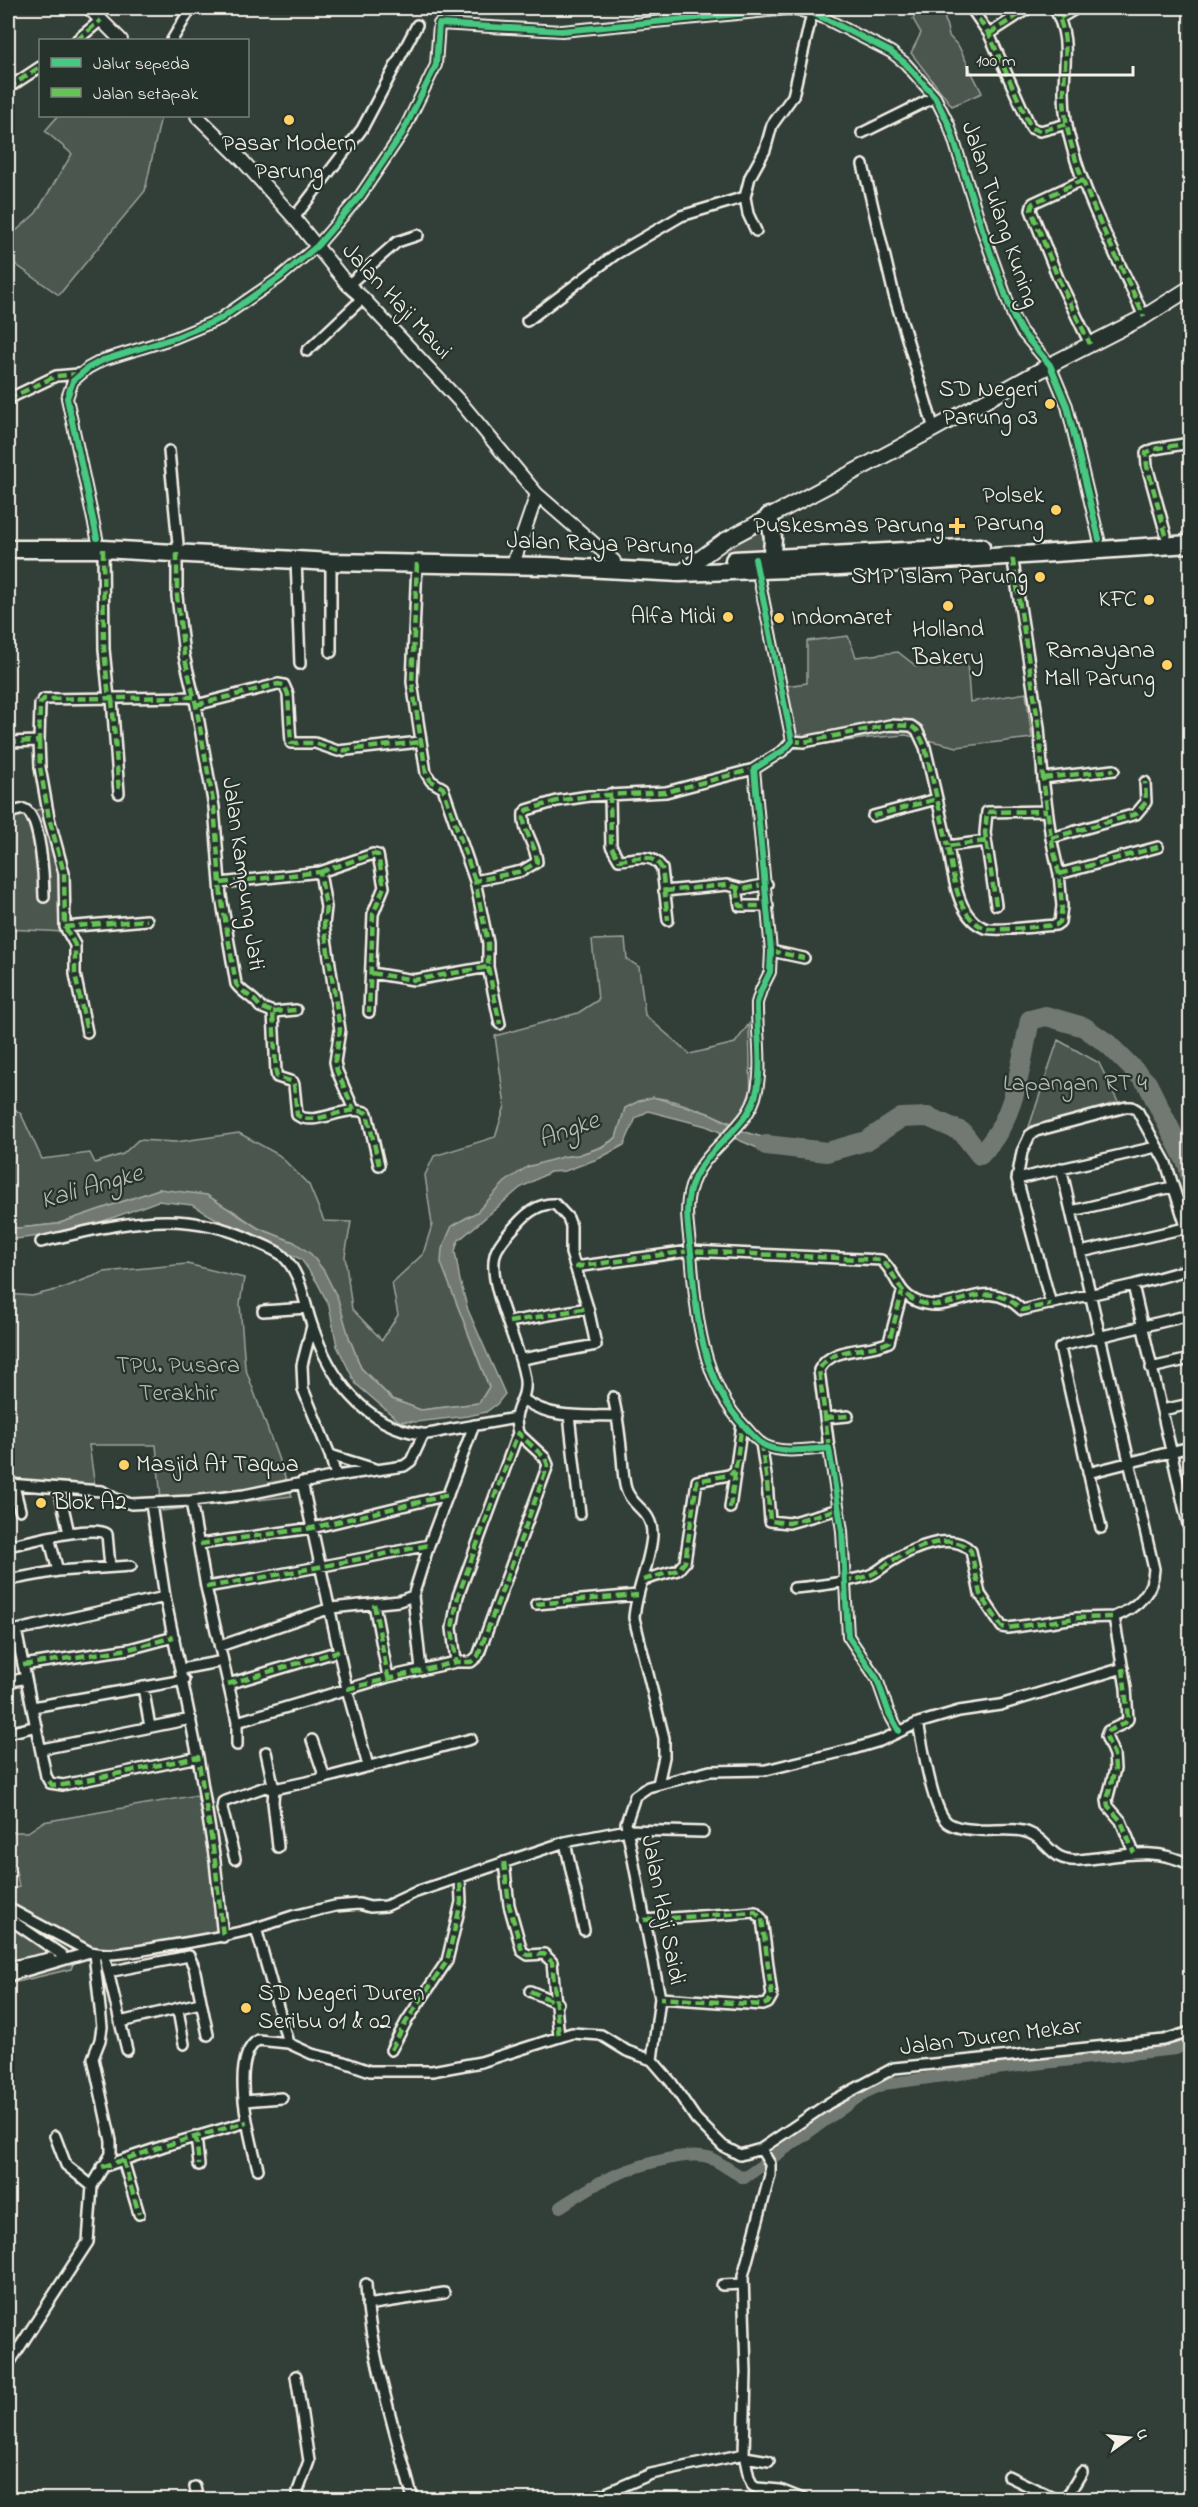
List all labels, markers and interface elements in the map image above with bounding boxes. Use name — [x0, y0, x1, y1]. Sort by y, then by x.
legend — [39, 39, 249, 117]
scale bar — [967, 39, 1134, 77]
text: 100 m — [976, 49, 1016, 75]
text: Jalur sepeda — [93, 52, 190, 78]
text: Jalan setapak — [93, 82, 198, 108]
marker: Pasar Modern Parung — [282, 113, 296, 127]
street label: Jalan Tulang Kuning — [951, 117, 1047, 313]
place label: Pasar Modern Parung — [222, 127, 356, 190]
street label: Jalan Haji Mawi — [332, 236, 460, 368]
place label: SD Negeri Parung 03 — [939, 373, 1038, 436]
marker: SD Negeri Parung 03 — [1043, 397, 1057, 411]
place label: Polsek Parung — [975, 479, 1044, 542]
marker: Polsek Parung — [1049, 503, 1063, 517]
place label: Puskesmas Parung — [753, 509, 944, 544]
marker: Puskesmas Parung — [948, 517, 966, 535]
street label: Jalan Raya Parung — [506, 524, 694, 567]
place label: SMP Islam Parung — [851, 560, 1028, 595]
marker: SMP Islam Parung — [1033, 570, 1047, 584]
place label: KFC — [1099, 583, 1137, 618]
marker: KFC — [1142, 593, 1156, 607]
marker: Holland Bakery — [941, 599, 955, 613]
place label: Alfa Midi — [630, 600, 716, 635]
place label: Indomaret — [791, 601, 892, 636]
marker: Alfa Midi — [721, 610, 735, 624]
marker: Indomaret — [772, 611, 786, 625]
place label: Holland Bakery — [911, 613, 985, 677]
place label: Ramayana Mall Parung — [1044, 634, 1155, 697]
marker: Ramayana Mall Parung — [1160, 658, 1174, 672]
street label: Jalan Kampung Jati — [211, 775, 273, 973]
park label: Lapangan RT 4 — [1003, 1067, 1147, 1102]
water label: Angke — [533, 1102, 606, 1160]
water label: Kali Angke — [36, 1155, 149, 1221]
park label: TPU. Pusara Terakhir — [116, 1349, 240, 1412]
place label: Masjid At Taqwa — [136, 1448, 299, 1483]
marker: Masjid At Taqwa — [117, 1458, 131, 1472]
place label: Blok A2 — [52, 1486, 127, 1521]
marker: Blok A2 — [34, 1496, 48, 1510]
street label: Jalan Haji Saidi — [630, 1832, 694, 1988]
place label: SD Negeri Duren Seribu 01 & 02 — [258, 1977, 425, 2040]
marker: SD Negeri Duren Seribu 01 & 02 — [239, 2001, 253, 2015]
street label: Jalan Duren Mekar — [898, 2009, 1085, 2067]
north arrow — [1099, 2408, 1159, 2468]
text: U — [1129, 2427, 1154, 2443]

